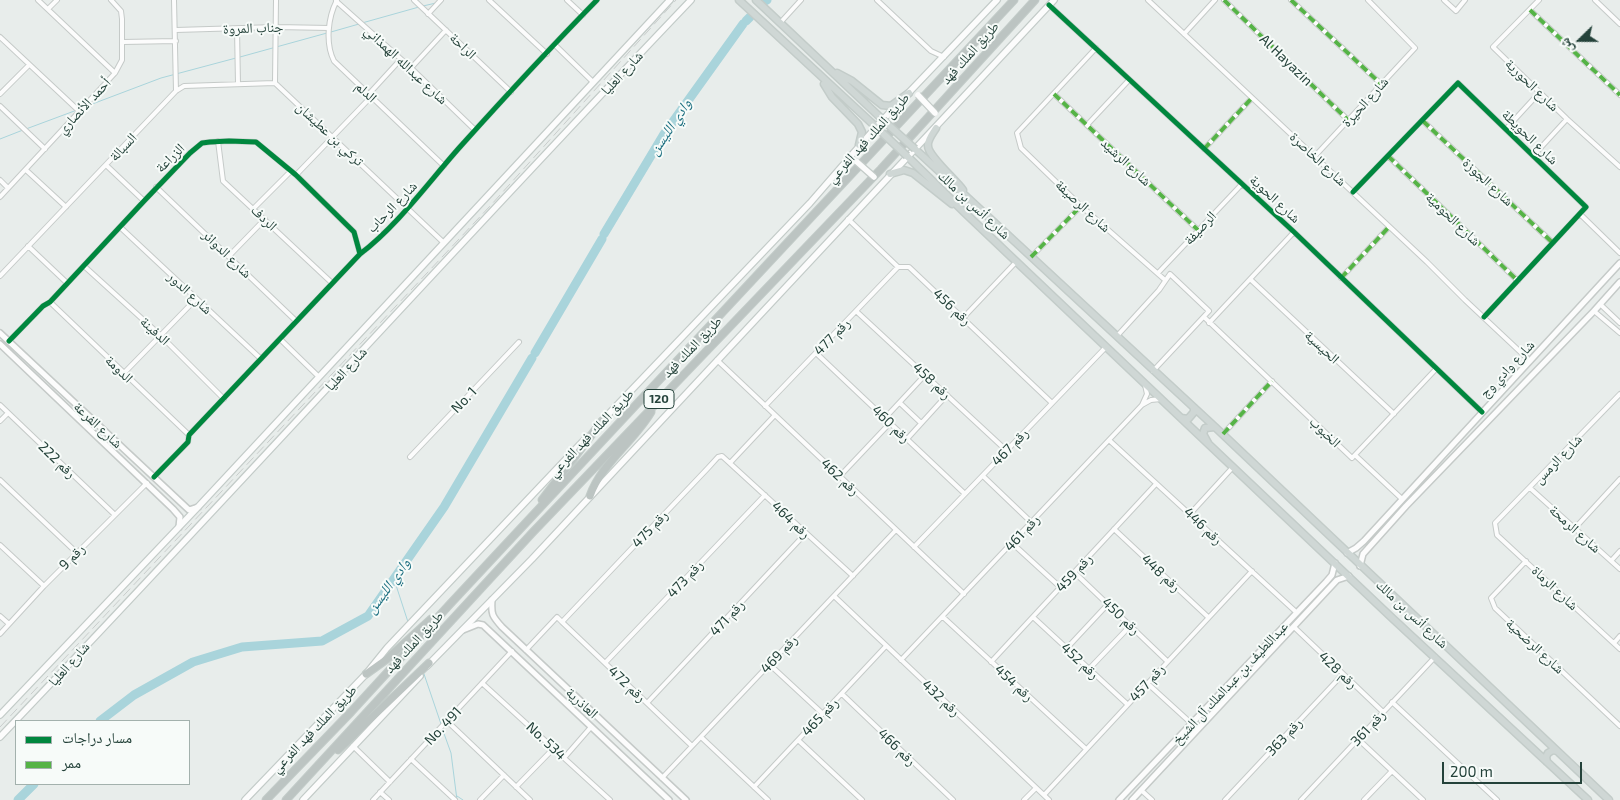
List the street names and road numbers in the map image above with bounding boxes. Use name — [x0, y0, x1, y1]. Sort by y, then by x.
street label: طريق الملك فهد — [937, 18, 1003, 88]
street label: جناب المروة — [222, 19, 284, 37]
street label: شارع عبدالله الهمذاني — [361, 22, 451, 108]
street label: الراحة — [446, 29, 480, 63]
street label: Al Hayazin — [1256, 31, 1316, 89]
street label: شارع العليا — [597, 48, 647, 98]
street label: شارع الحورية — [1502, 55, 1562, 115]
street label: شارع الحيرة — [1338, 73, 1392, 131]
street label: أحمد الأنصاري — [54, 74, 114, 138]
street label: الدلم — [352, 78, 380, 106]
street label: طريق الملك فهد الفرعي — [823, 89, 913, 187]
street label: تركي بن عطيشان — [293, 98, 367, 170]
street label: شارع الحويطة — [1498, 106, 1562, 168]
street label: السبالة — [106, 129, 140, 165]
street label: شارع الخاصرة — [1286, 129, 1350, 189]
street label: شارع الرشيد — [1097, 135, 1155, 189]
street label: الزراعة — [152, 140, 188, 176]
street label: شارع الجوزة — [1459, 154, 1517, 210]
street label: شارع أنس بن مالك — [934, 167, 1014, 243]
street label: شارع الحوية — [1246, 171, 1304, 227]
street label: شارع الرصيفة — [1052, 176, 1114, 236]
street label: شارع الرحاب — [363, 178, 421, 236]
street label: شارع الحومية — [1422, 189, 1484, 249]
street label: الردف — [248, 202, 280, 234]
street label: الرصيفة — [1180, 208, 1220, 248]
street label: شارع الدوائر — [199, 226, 255, 282]
street label: شارع الدور — [164, 268, 216, 318]
street label: رقم 456 — [929, 285, 975, 329]
street label: الدفينة — [137, 313, 173, 349]
street label: طريق الملك فهد — [659, 313, 725, 381]
street label: رقم 477 — [810, 315, 854, 359]
street label: الحيسية — [1301, 327, 1343, 367]
street label: شارع وادي وج — [1476, 337, 1538, 401]
street label: شارع العليا — [321, 344, 371, 394]
street label: الدومة — [102, 352, 136, 386]
street label: رقم 458 — [909, 359, 955, 403]
street label: No. 1 — [448, 383, 480, 417]
street label: طريق الملك فهد الفرعي — [545, 386, 637, 480]
road number: 120 — [644, 389, 674, 408]
street label: شارع الفرعة — [70, 398, 126, 452]
street label: رقم 460 — [868, 402, 914, 446]
street label: الخبوب — [1306, 413, 1344, 451]
street label: رقم 467 — [988, 425, 1032, 469]
street label: شارع الرمس — [1530, 431, 1586, 487]
street label: رقم 222 — [35, 438, 79, 482]
street label: رقم 462 — [817, 455, 863, 499]
street label: رقم 464 — [768, 498, 814, 542]
street label: شارع الرمحة — [1546, 501, 1604, 557]
street label: رقم 446 — [1180, 504, 1226, 548]
street label: رقم 475 — [628, 507, 672, 551]
street label: رقم 461 — [1001, 511, 1043, 555]
street label: رقم 9 — [56, 541, 88, 573]
street label: رقم 459 — [1052, 550, 1096, 596]
street label: رقم 448 — [1138, 551, 1184, 595]
street label: رقم 473 — [663, 557, 707, 601]
street label: شارع الرماة — [1528, 562, 1582, 614]
street label: شارع أنس بن مالك — [1372, 576, 1452, 652]
street label: رقم 450 — [1098, 594, 1144, 638]
street label: رقم 471 — [706, 596, 748, 640]
street label: طريق الملك فهد — [381, 608, 447, 676]
street label: شارع الرضحية — [1502, 615, 1568, 677]
street label: عبداللطيف بن عبدالملك آل الشيخ — [1168, 618, 1292, 748]
street label: رقم 469 — [757, 631, 801, 677]
street label: شارع العليا — [45, 638, 93, 690]
street label: رقم 452 — [1058, 639, 1102, 683]
street label: رقم 428 — [1315, 648, 1361, 692]
street label: رقم 454 — [991, 661, 1037, 705]
street label: رقم 457 — [1126, 661, 1168, 705]
street label: رقم 472 — [605, 662, 649, 706]
street label: رقم 432 — [918, 676, 964, 720]
street label: طريق الملك فهد الفرعي — [268, 682, 360, 776]
street label: العاذرية — [562, 684, 602, 722]
street label: رقم 465 — [798, 694, 842, 740]
street label: No. 491 — [421, 703, 465, 749]
street label: رقم 361 — [1347, 706, 1389, 750]
street label: رقم 363 — [1262, 715, 1306, 759]
street label: No. 534 — [523, 718, 569, 764]
street label: رقم 466 — [874, 725, 920, 769]

